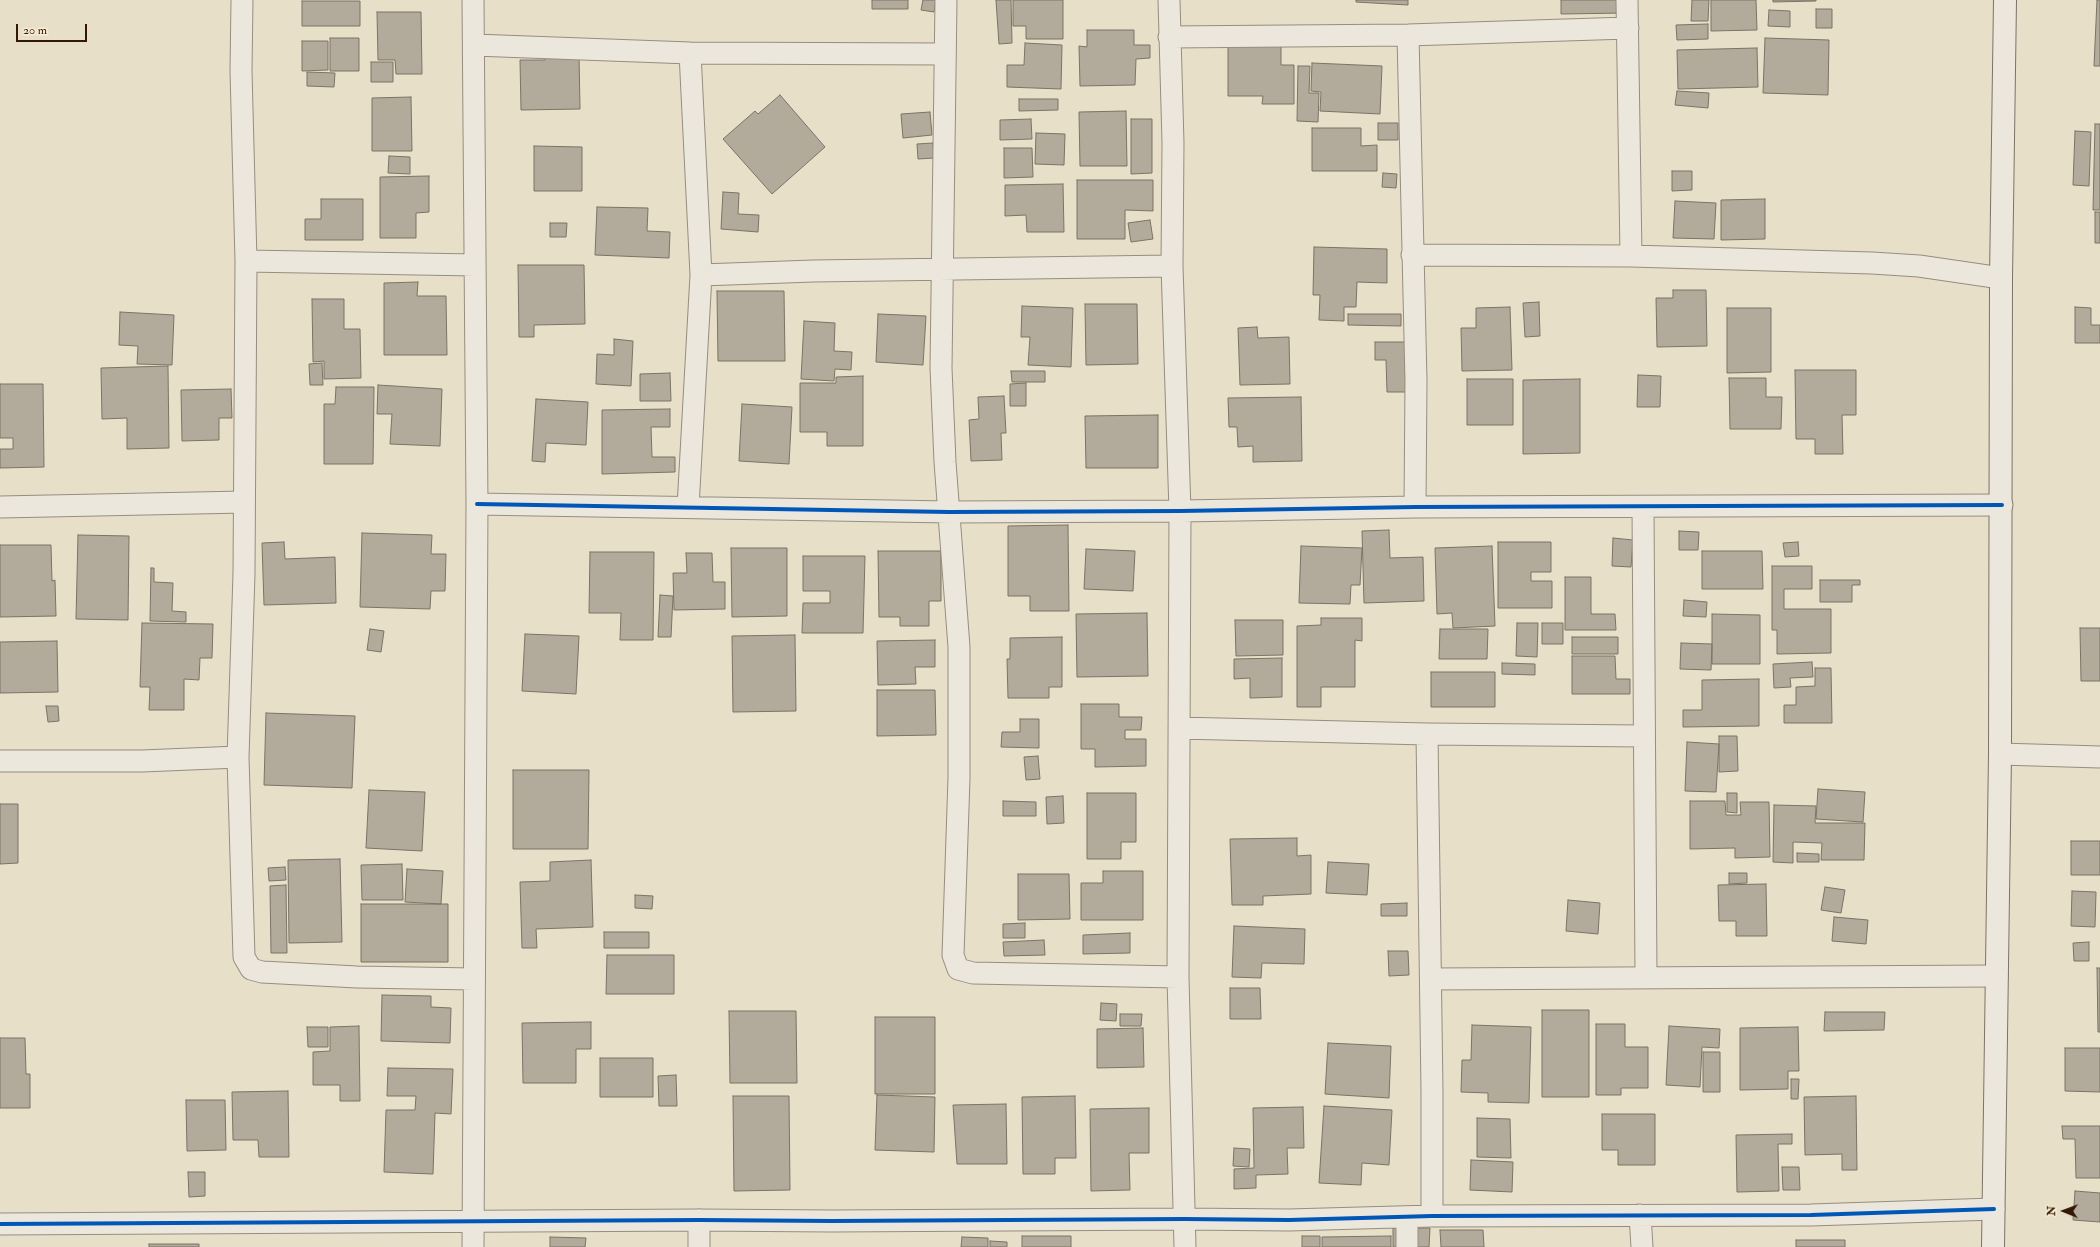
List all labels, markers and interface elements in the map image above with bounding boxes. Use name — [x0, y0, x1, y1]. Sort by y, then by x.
scale bar — [18, 16, 89, 42]
text: 20 m — [23, 23, 47, 38]
north arrow — [2044, 1191, 2084, 1231]
text: N — [2045, 1206, 2058, 1216]

